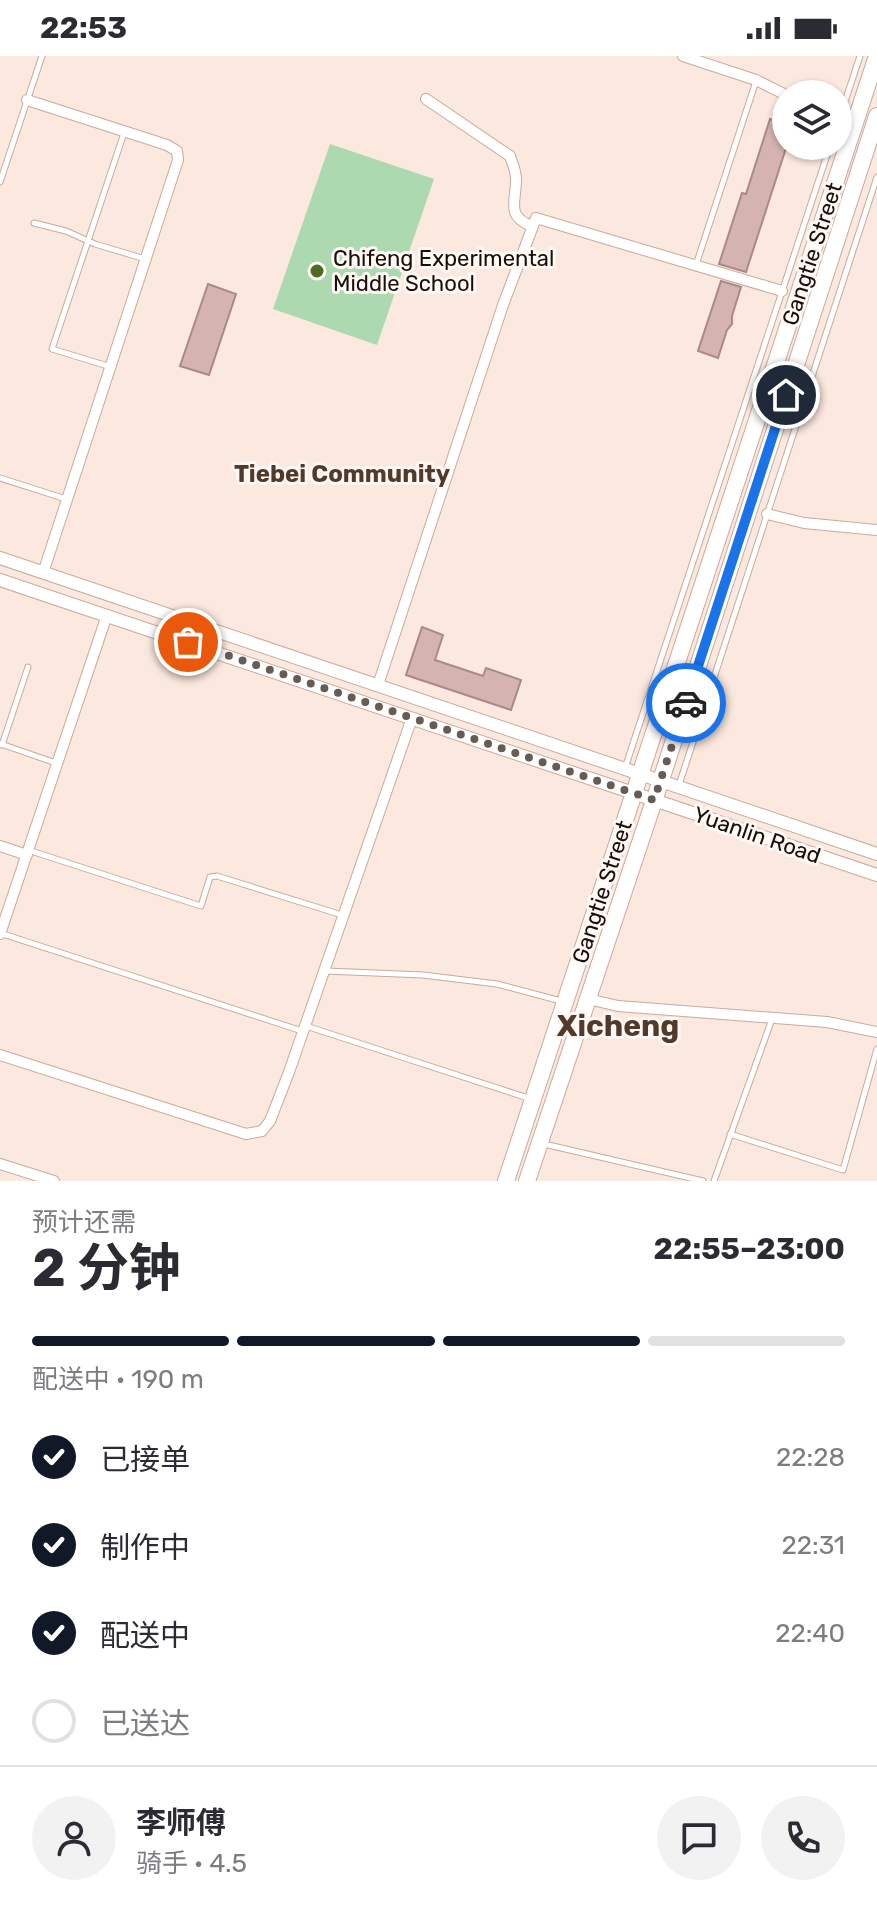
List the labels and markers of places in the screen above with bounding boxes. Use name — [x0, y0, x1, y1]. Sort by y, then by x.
place label: Chifeng Experimental Middle School — [333, 245, 554, 297]
marker: Chifeng Experimental Middle School — [308, 262, 326, 280]
pin — [752, 361, 820, 429]
pin — [154, 608, 222, 676]

